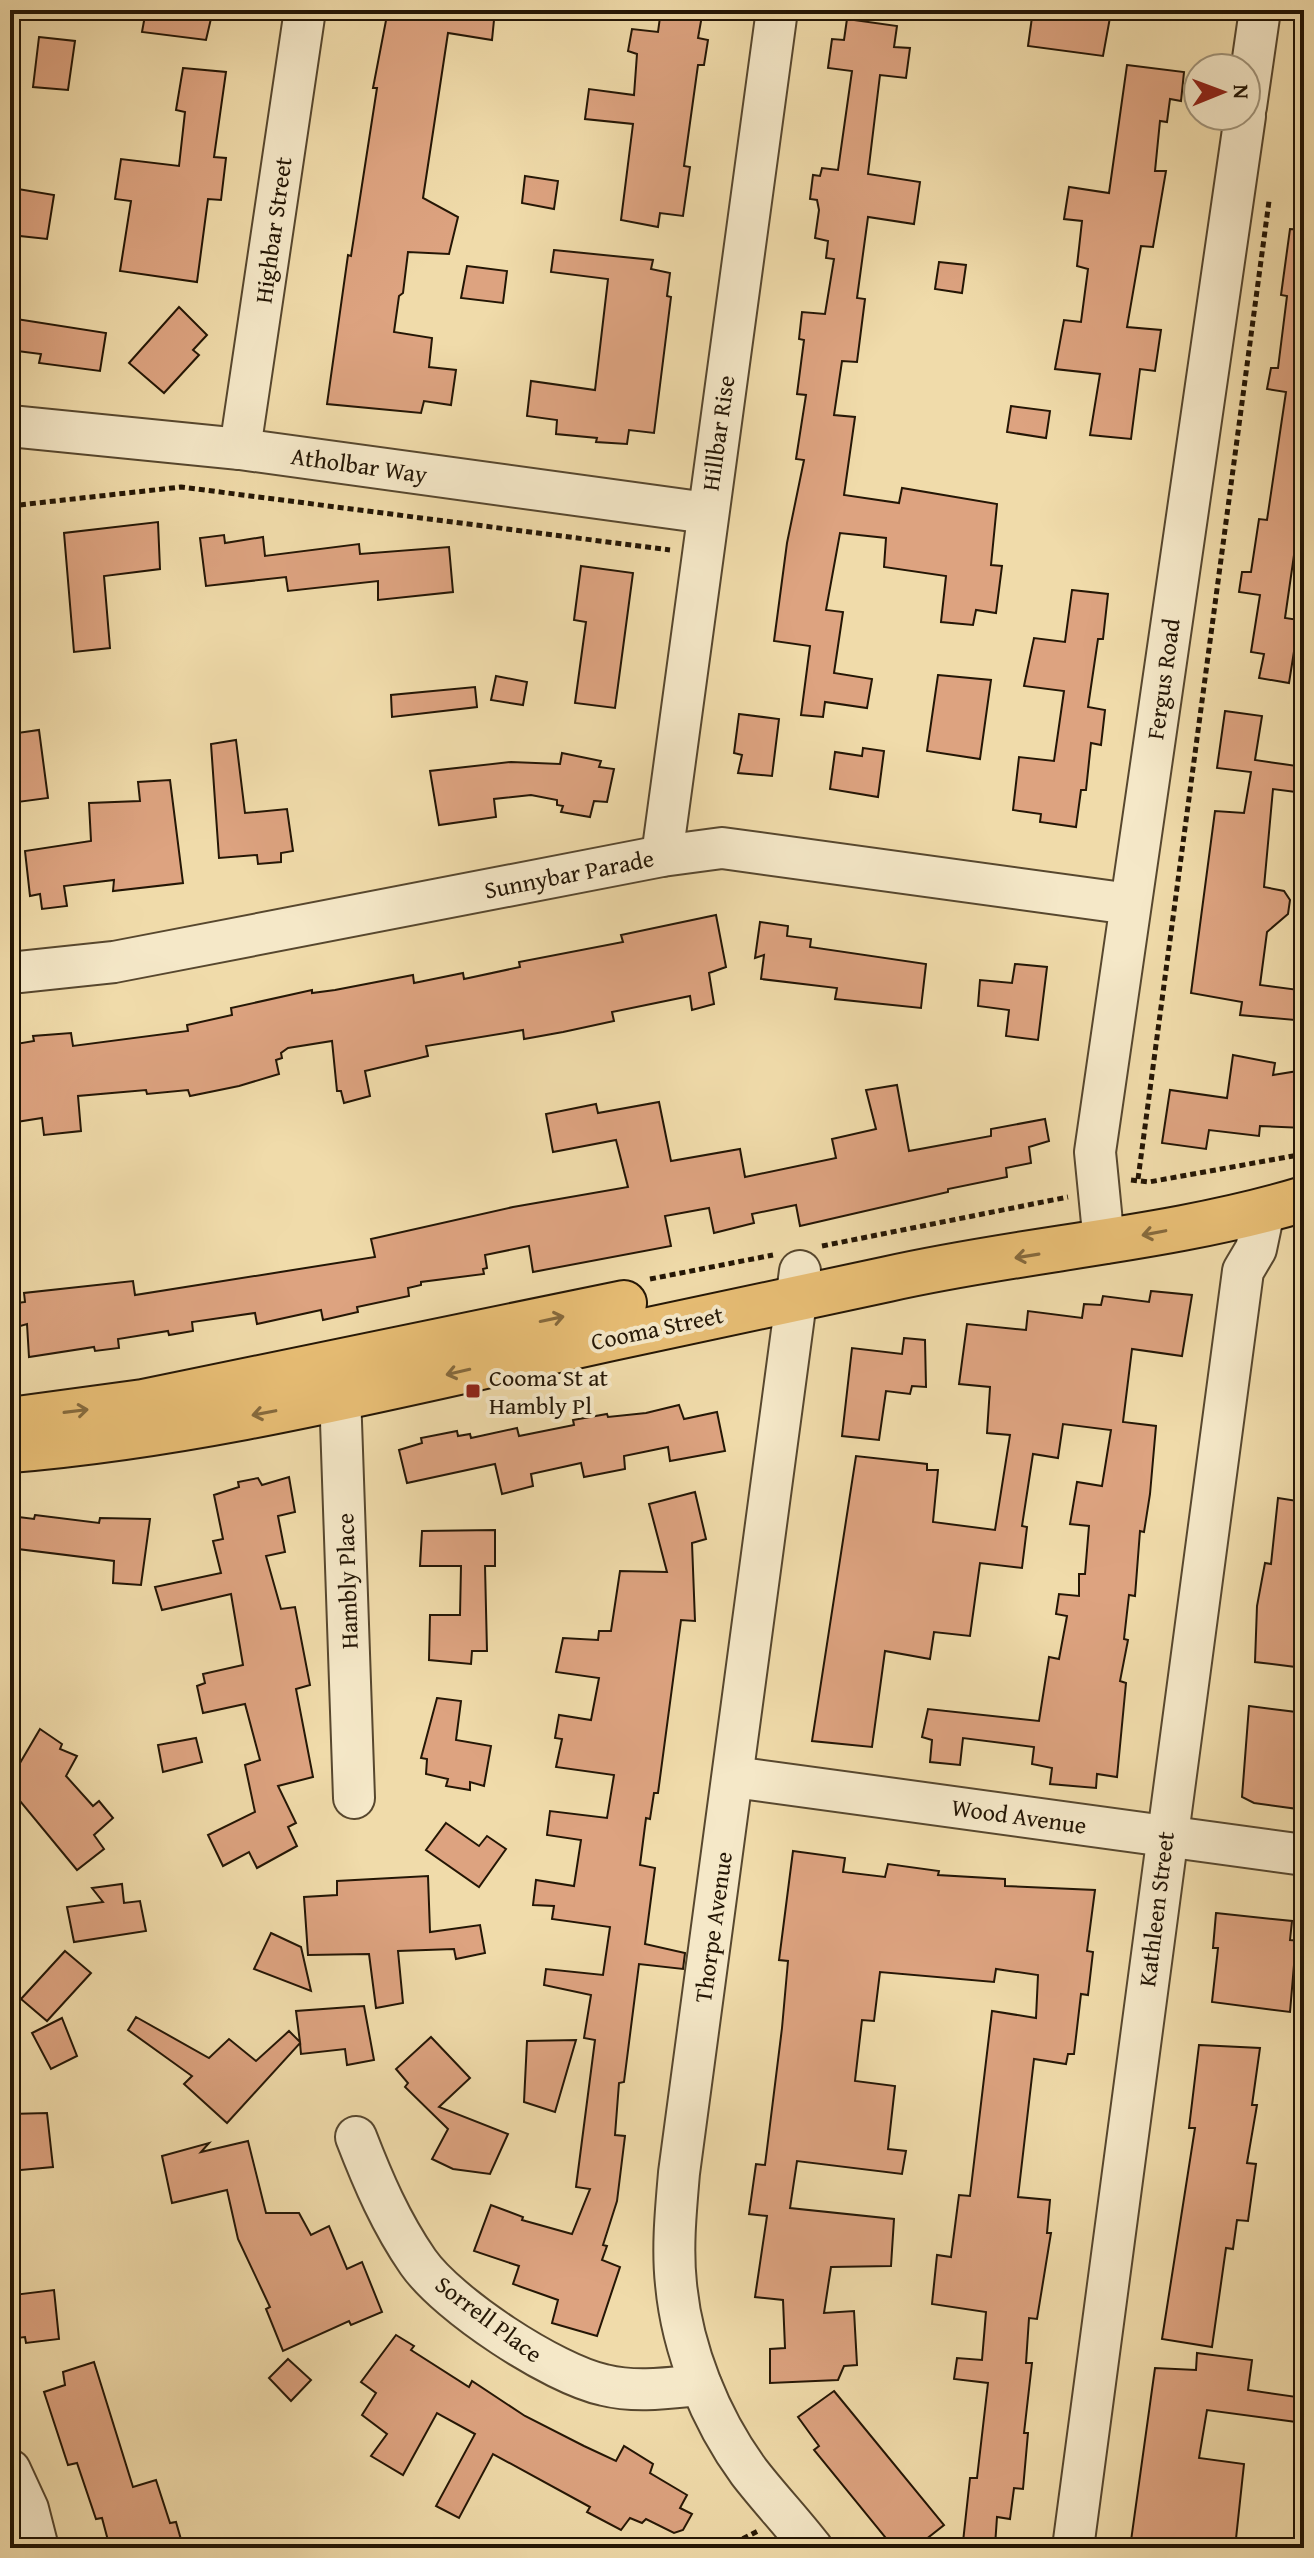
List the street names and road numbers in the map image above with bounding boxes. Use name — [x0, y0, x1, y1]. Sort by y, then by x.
street label: Highbar Street — [245, 154, 301, 306]
street label: Hillbar Rise — [693, 373, 743, 493]
street label: Atholbar Way — [289, 438, 429, 492]
street label: Fergus Road — [1137, 616, 1189, 742]
street label: Sunnybar Parade — [481, 840, 657, 908]
street label: Cooma Street — [588, 1297, 727, 1359]
street label: Hambly Place — [327, 1512, 367, 1650]
street label: Wood Avenue — [949, 1789, 1089, 1843]
street label: Kathleen Street — [1129, 1829, 1183, 1989]
street label: Thorpe Avenue — [685, 1849, 741, 2005]
street label: Sorrell Place — [428, 2267, 550, 2371]

